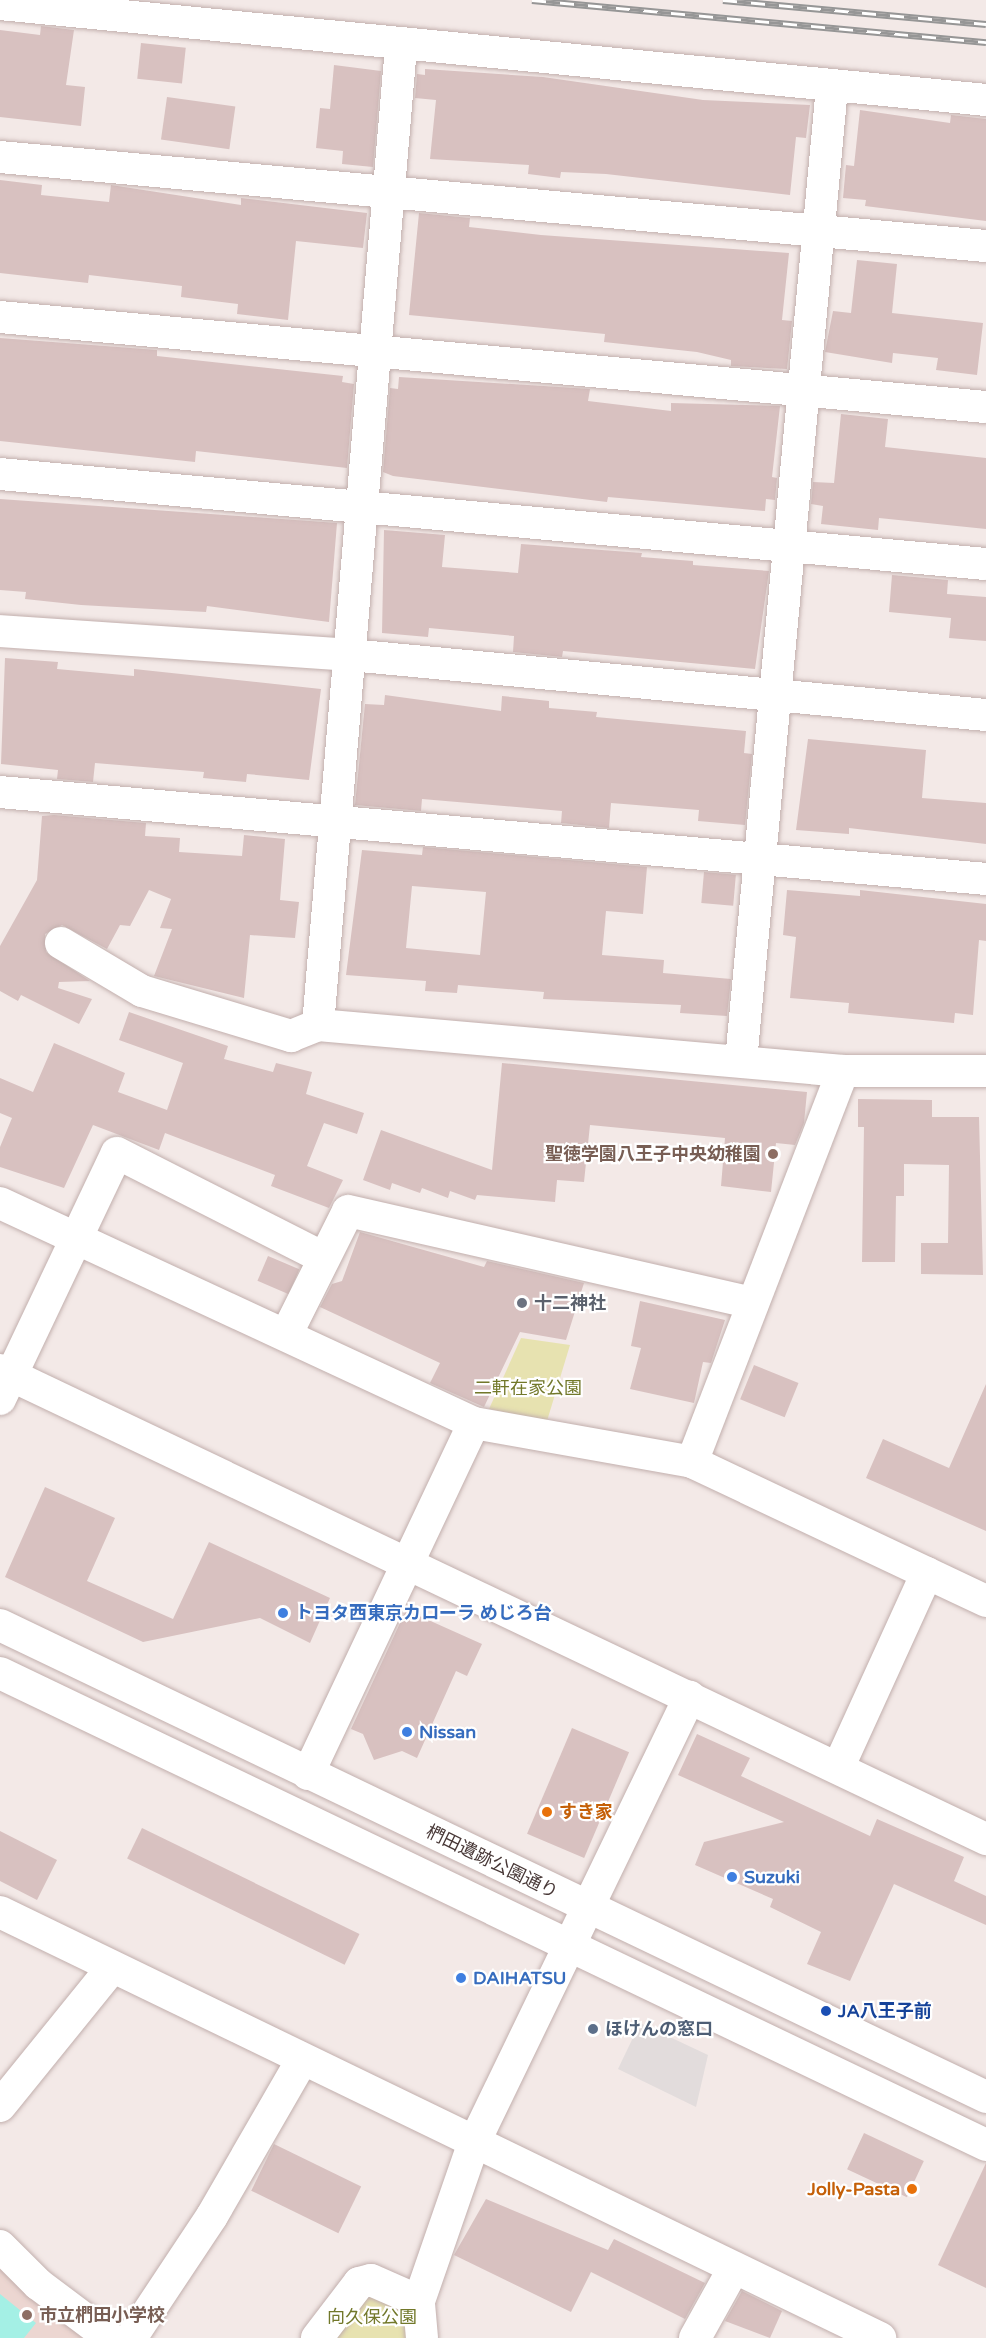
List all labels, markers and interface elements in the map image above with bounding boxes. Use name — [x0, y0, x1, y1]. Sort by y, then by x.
place label: 聖徳学園八王子中央幼稚園 — [545, 1143, 761, 1165]
marker: 聖徳学園八王子中央幼稚園 — [766, 1147, 780, 1161]
place label: 十二神社 — [534, 1292, 606, 1314]
marker: 十二神社 — [515, 1296, 529, 1310]
park label: 二軒在家公園 — [474, 1377, 582, 1399]
place label: トヨタ西東京カローラ めじろ台 — [295, 1602, 552, 1624]
marker: トヨタ西東京カローラ めじろ台 — [276, 1606, 290, 1620]
place label: Nissan — [419, 1721, 476, 1743]
marker: Nissan — [400, 1725, 414, 1739]
place label: すき家 — [559, 1801, 613, 1823]
marker: すき家 — [540, 1805, 554, 1819]
street label: 椚田遺跡公園通り — [423, 1821, 561, 1903]
place label: Suzuki — [744, 1866, 800, 1888]
marker: Suzuki — [725, 1870, 739, 1884]
place label: DAIHATSU — [473, 1967, 566, 1989]
marker: DAIHATSU — [454, 1971, 468, 1985]
place label: JA八王子前 — [838, 2000, 932, 2022]
marker: JA八王子前 — [819, 2004, 833, 2018]
place label: ほけんの窓口 — [605, 2018, 713, 2040]
marker: ほけんの窓口 — [586, 2022, 600, 2036]
place label: Jolly-Pasta — [808, 2178, 900, 2200]
marker: Jolly-Pasta — [905, 2182, 919, 2196]
place label: 市立椚田小学校 — [39, 2304, 165, 2326]
park label: 向久保公園 — [327, 2306, 417, 2328]
marker: 市立椚田小学校 — [20, 2308, 34, 2322]

